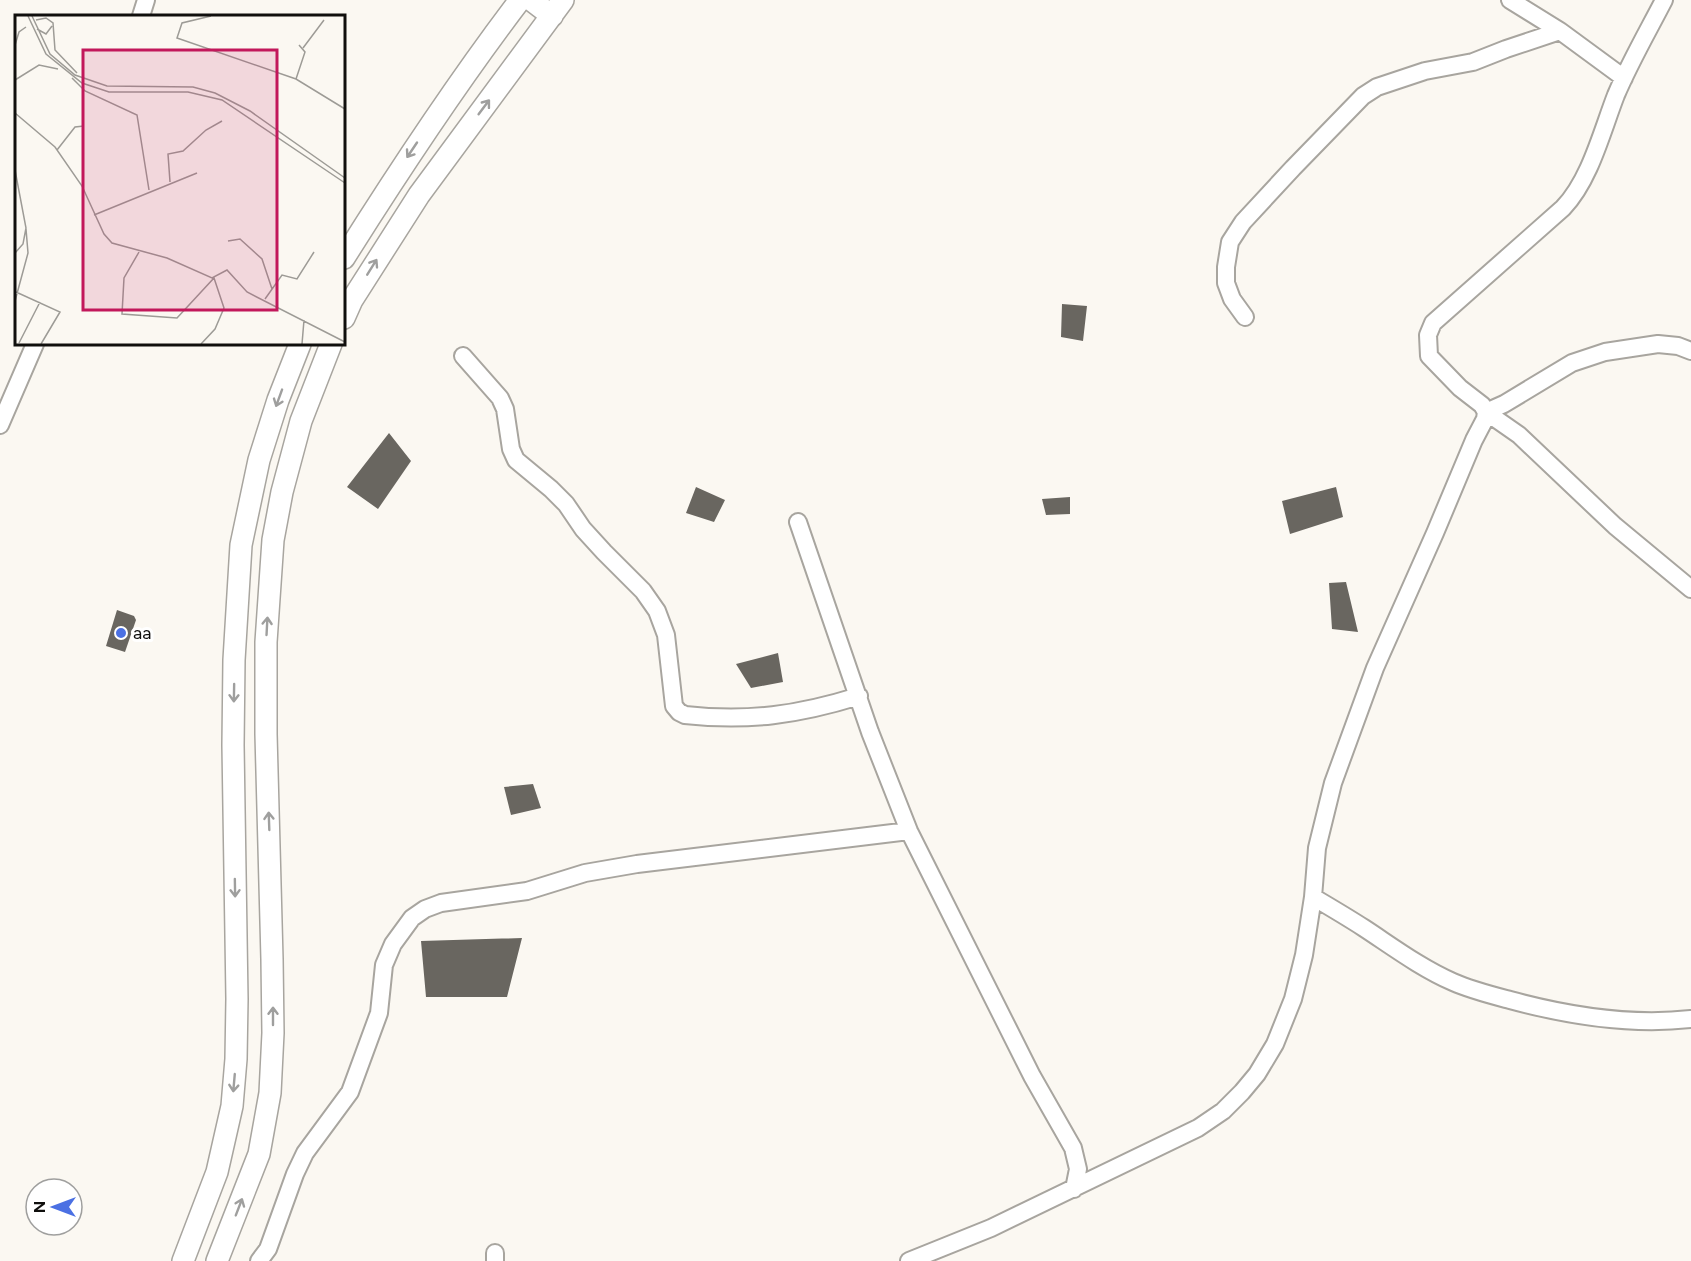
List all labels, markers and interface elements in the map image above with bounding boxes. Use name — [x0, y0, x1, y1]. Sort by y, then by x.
inset map — [15, 15, 345, 345]
one-way arrow — [478, 100, 490, 116]
one-way arrow — [406, 141, 418, 158]
one-way arrow — [367, 259, 379, 276]
one-way arrow — [272, 388, 283, 407]
one-way arrow — [261, 617, 272, 637]
place label: aa — [133, 622, 151, 644]
marker: aa — [114, 626, 128, 640]
one-way arrow — [228, 682, 240, 702]
one-way arrow — [263, 812, 274, 832]
one-way arrow — [229, 877, 241, 897]
one-way arrow — [267, 1007, 279, 1027]
one-way arrow — [228, 1072, 239, 1092]
north arrow — [24, 1177, 84, 1237]
one-way arrow — [234, 1198, 245, 1217]
text: N — [30, 1201, 49, 1213]

